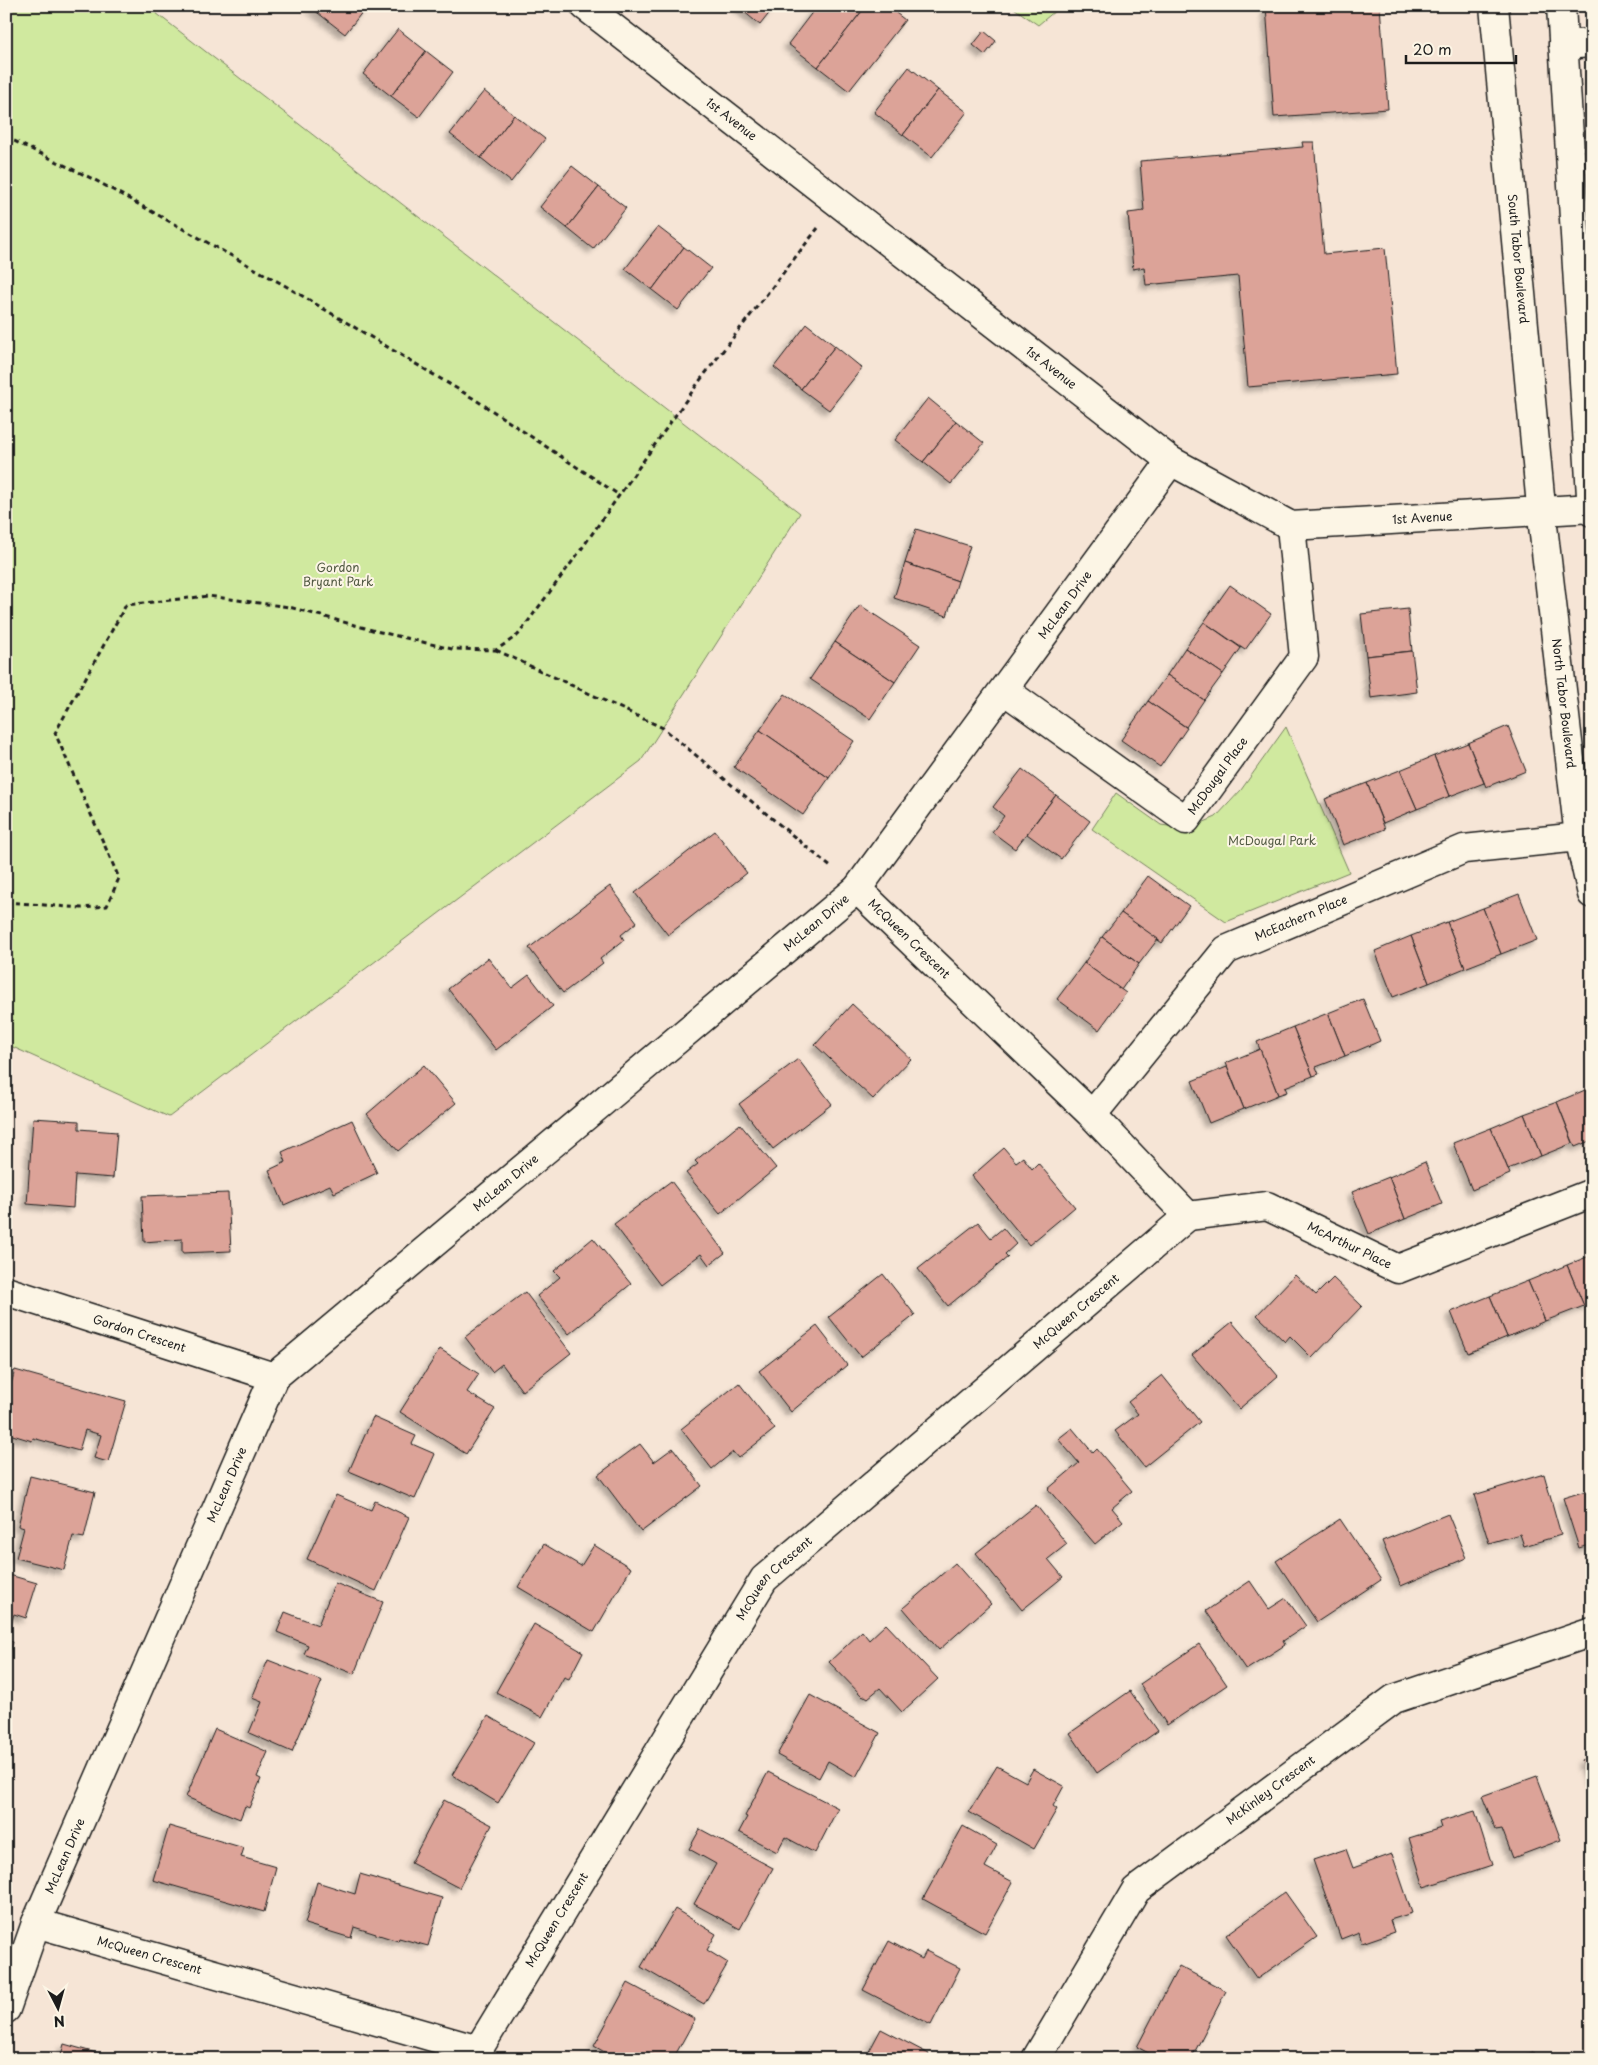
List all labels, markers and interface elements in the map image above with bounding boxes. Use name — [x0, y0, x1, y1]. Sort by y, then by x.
scale bar — [1406, 32, 1516, 64]
text: 20 m — [1413, 37, 1452, 60]
street label: 1st Avenue — [702, 93, 761, 145]
street label: South Tabor Boulevard — [1504, 193, 1534, 325]
street label: 1st Avenue — [1022, 341, 1081, 393]
street label: 1st Avenue — [1392, 506, 1453, 528]
park label: Gordon Bryant Park — [303, 558, 373, 590]
street label: McLean Drive — [1033, 567, 1096, 642]
street label: North Tabor Boulevard — [1548, 637, 1581, 770]
street label: McDougal Place — [1183, 733, 1251, 818]
park label: McDougal Park — [1228, 831, 1316, 849]
street label: McLean Drive — [779, 889, 852, 955]
street label: McEachern Place — [1252, 890, 1350, 945]
street label: McQueen Crescent — [864, 894, 955, 982]
street label: McLean Drive — [468, 1149, 542, 1215]
street label: McArthur Place — [1304, 1217, 1395, 1273]
street label: McQueen Crescent — [1029, 1269, 1123, 1353]
street label: Gordon Crescent — [91, 1309, 188, 1356]
street label: McLean Drive — [202, 1444, 250, 1525]
street label: McQueen Crescent — [731, 1532, 816, 1623]
street label: McKinley Crescent — [1222, 1750, 1318, 1828]
street label: McLean Drive — [40, 1815, 89, 1896]
street label: McQueen Crescent — [520, 1868, 592, 1970]
street label: McQueen Crescent — [95, 1931, 204, 1978]
north arrow — [32, 1982, 82, 2032]
text: N — [53, 2010, 66, 2032]

